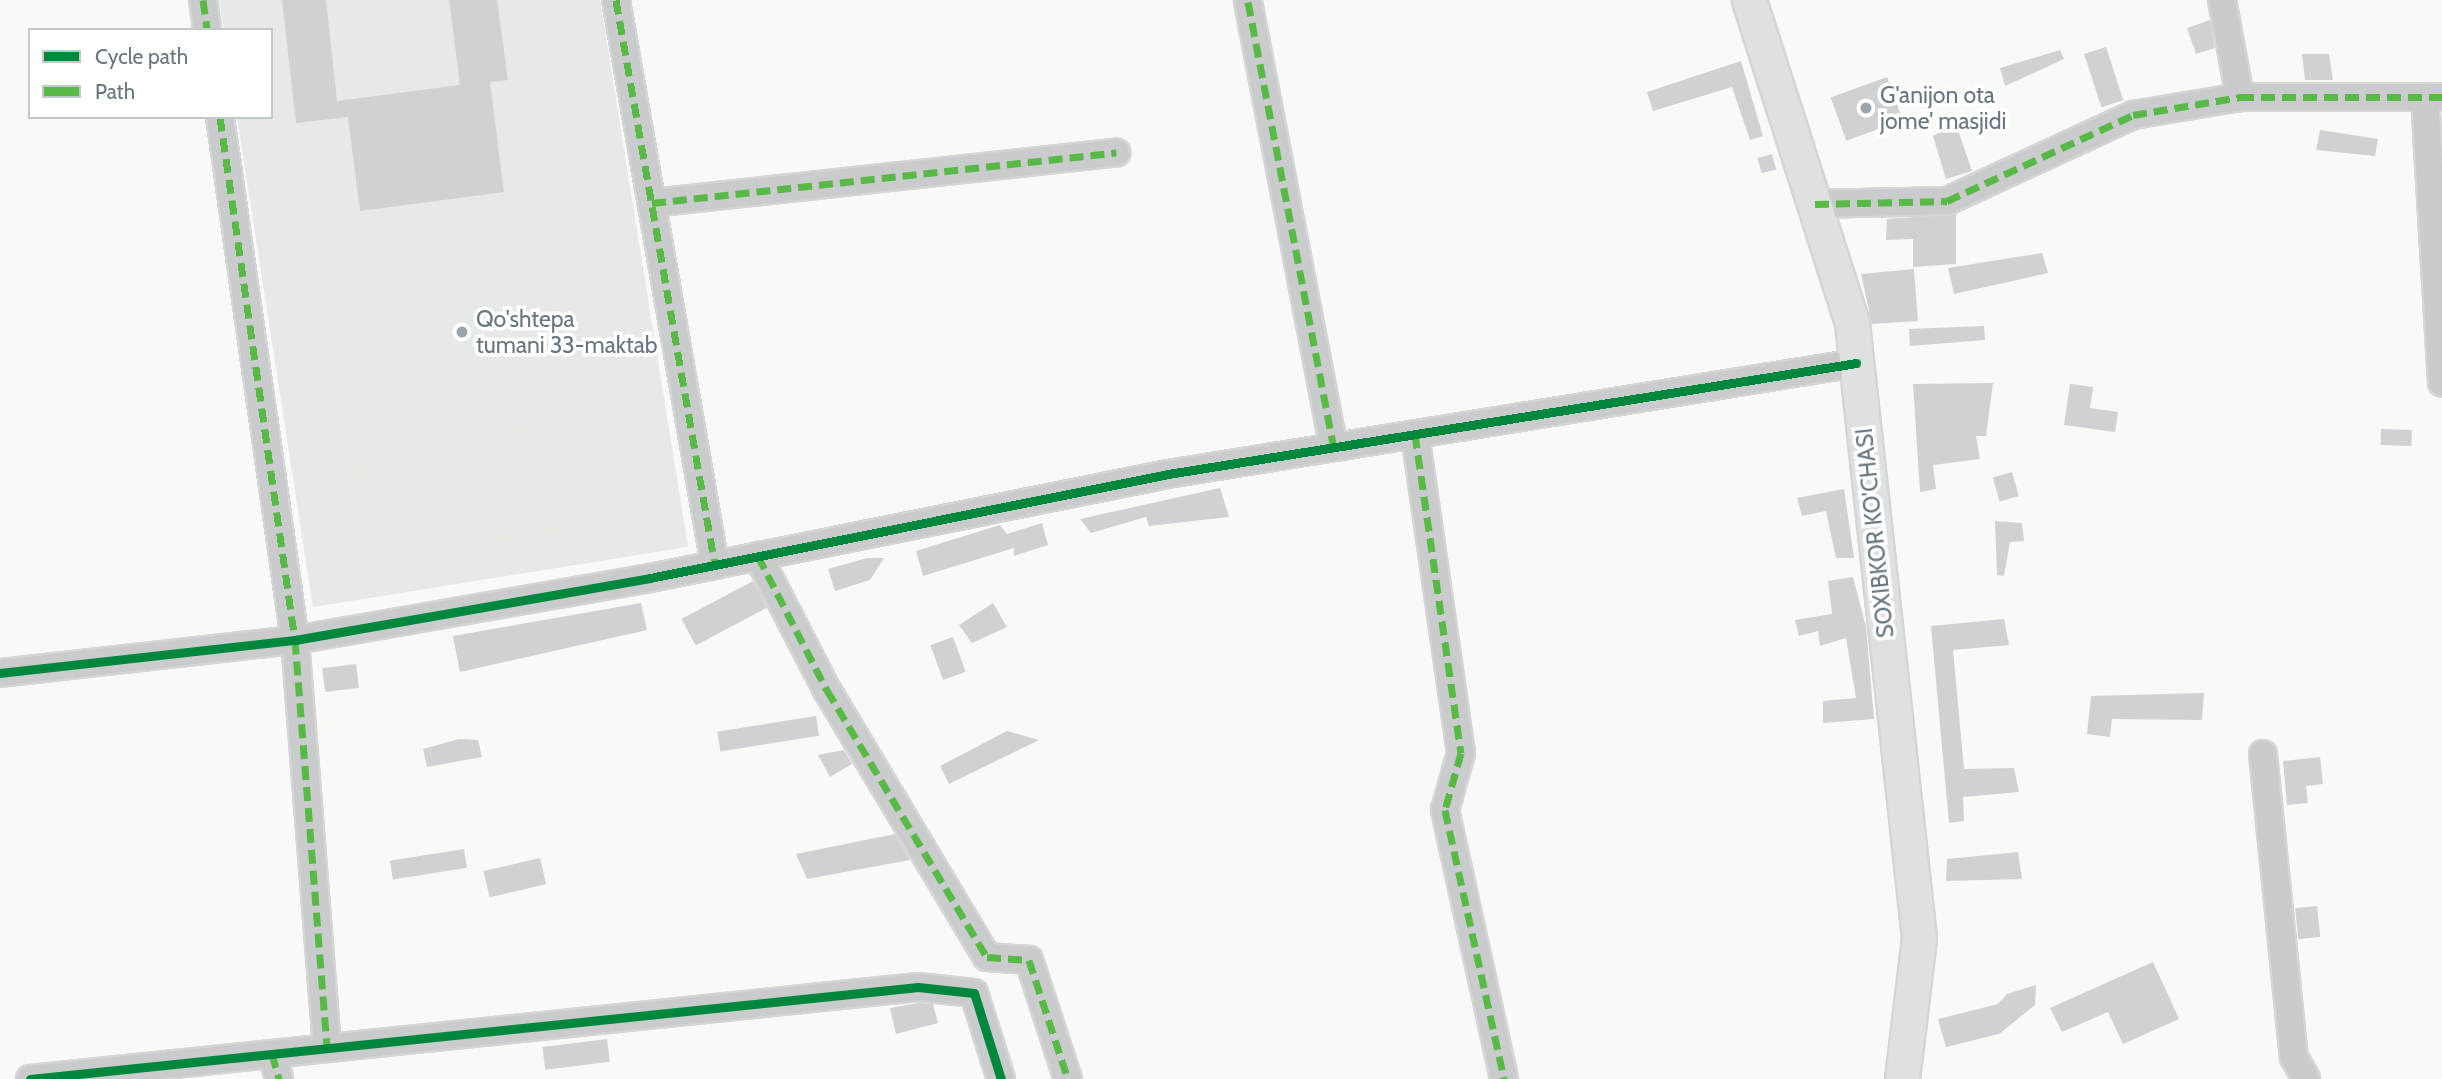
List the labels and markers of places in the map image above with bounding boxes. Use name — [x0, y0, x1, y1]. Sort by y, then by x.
place label: G'anijon ota jome' masjidi — [1880, 81, 2006, 135]
marker: G'anijon ota jome' masjidi — [1858, 100, 1874, 116]
place label: Qo'shtepa tumani 33-maktab — [476, 305, 658, 359]
marker: Qo'shtepa tumani 33-maktab — [454, 324, 470, 340]

